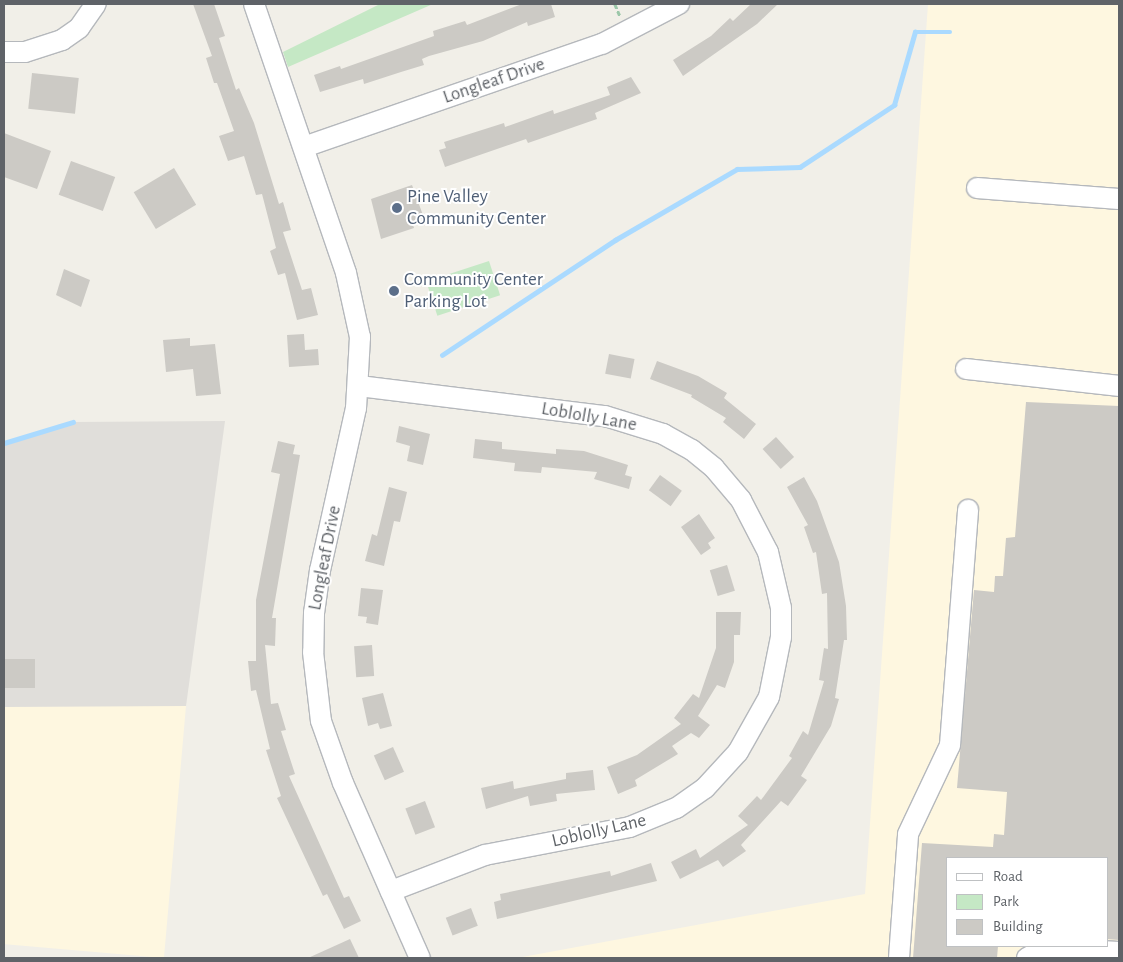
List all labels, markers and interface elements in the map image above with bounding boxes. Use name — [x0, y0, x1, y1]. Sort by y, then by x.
street label: Longleaf Drive — [440, 53, 548, 109]
place label: Pine Valley Community Center — [407, 186, 546, 230]
marker: Pine Valley Community Center — [391, 202, 403, 214]
place label: Community Center Parking Lot — [404, 269, 543, 313]
marker: Community Center Parking Lot — [388, 285, 400, 297]
street label: Loblolly Lane — [540, 397, 638, 437]
street label: Longleaf Drive — [304, 504, 346, 612]
street label: Loblolly Lane — [549, 809, 649, 853]
legend — [946, 857, 1108, 947]
text: Road — [993, 869, 1023, 884]
text: Park — [993, 894, 1019, 909]
text: Building — [993, 919, 1043, 934]

